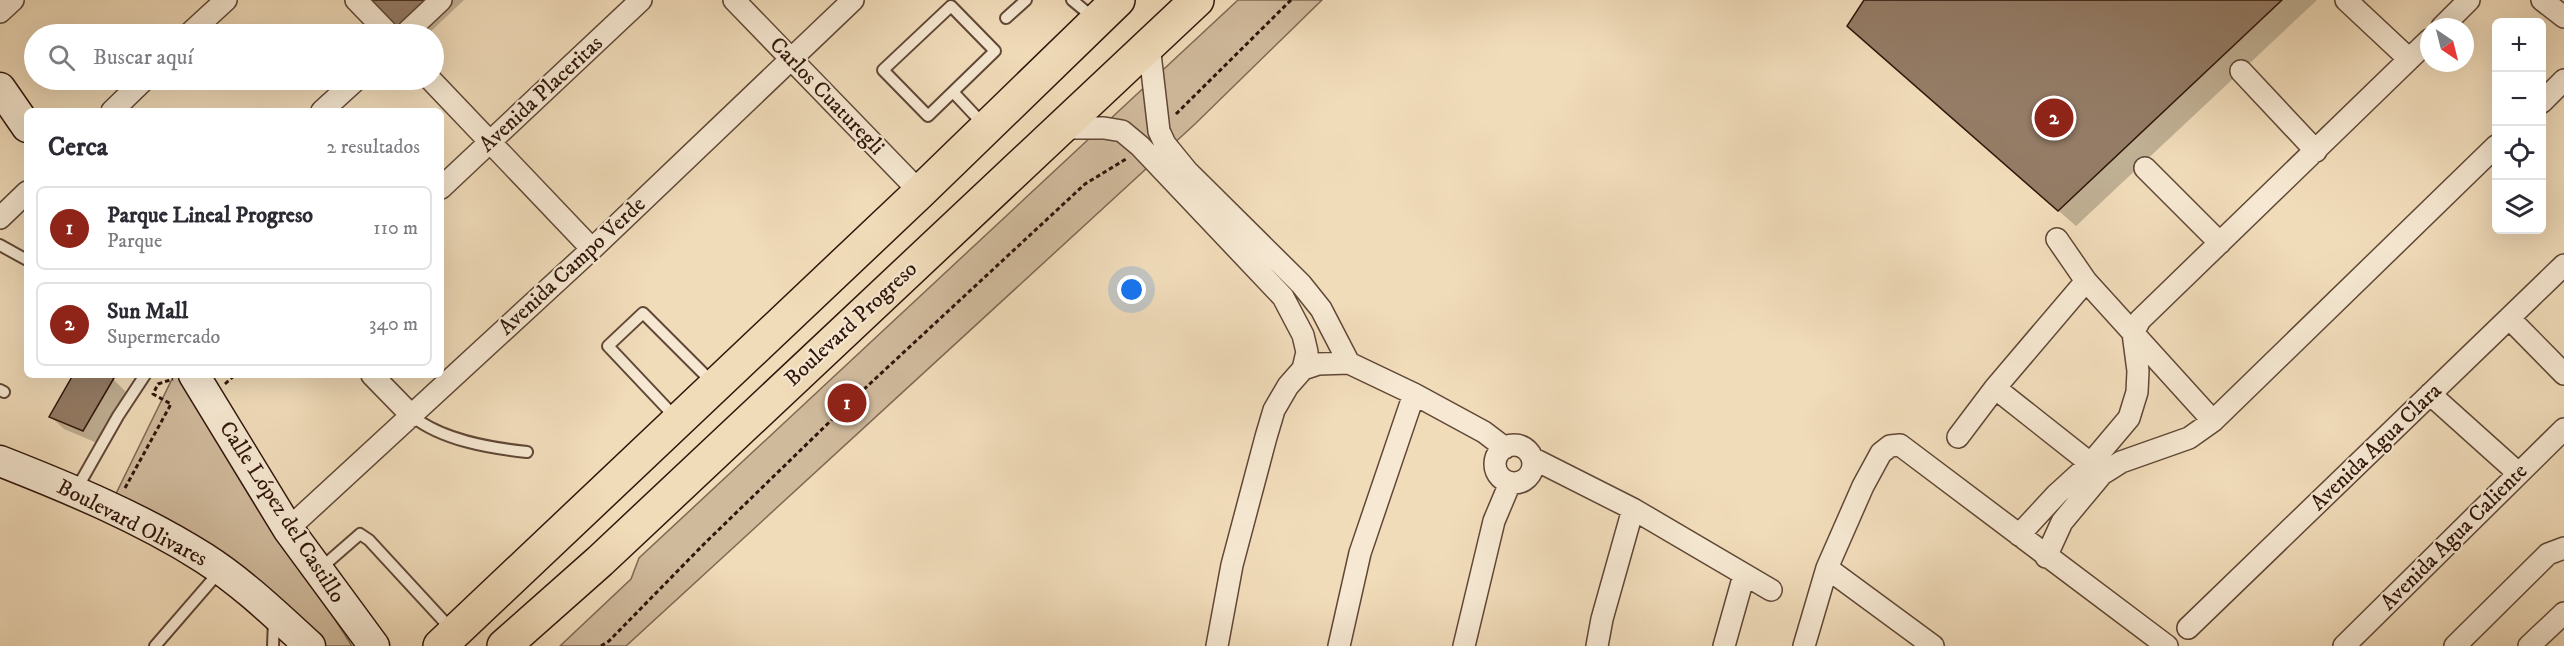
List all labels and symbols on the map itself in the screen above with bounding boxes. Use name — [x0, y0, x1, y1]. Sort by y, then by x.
north arrow — [2420, 18, 2474, 72]
street label: Avenida Placeritas — [474, 30, 608, 158]
street label: Carlos Cuaturegli — [764, 31, 890, 161]
pin: 2 — [2034, 96, 2074, 140]
street label: Avenida Campo Verde — [493, 191, 651, 341]
street label: Boulevard Progreso — [779, 256, 923, 392]
your location — [1117, 275, 1146, 304]
street label: Avenida Agua Clara — [2305, 377, 2448, 516]
pin: 1 — [828, 380, 866, 426]
street label: Calle López del Castillo — [213, 416, 351, 608]
street label: Avenida Agua Caliente — [2375, 458, 2533, 616]
street label: Boulevard Olivares — [52, 473, 212, 573]

